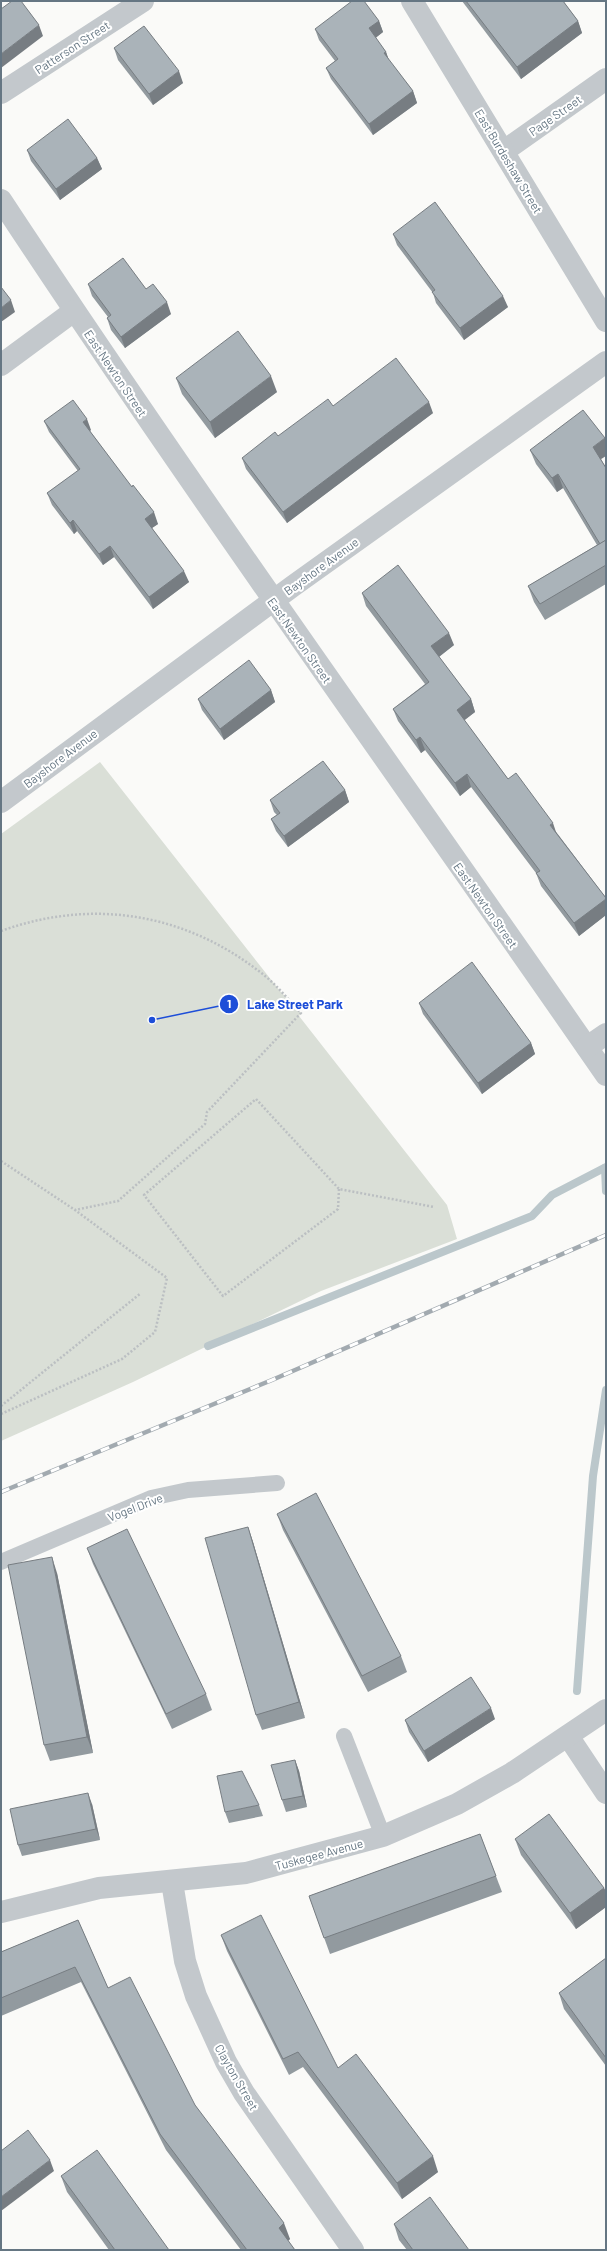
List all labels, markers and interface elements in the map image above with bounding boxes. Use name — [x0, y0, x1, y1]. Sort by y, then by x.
street label: Patterson Street — [32, 18, 112, 76]
street label: Page Street — [526, 92, 584, 138]
street label: East Burdeshaw Street — [472, 106, 546, 216]
street label: East Newton Street — [82, 327, 150, 419]
street label: Bayshore Avenue — [281, 534, 361, 598]
street label: East Newton Street — [265, 595, 335, 685]
street label: Bayshore Avenue — [20, 726, 100, 790]
street label: East Newton Street — [451, 860, 521, 950]
callout: Lake Street Park — [219, 992, 351, 1017]
text: 1 — [227, 996, 231, 1010]
text: Lake Street Park — [247, 996, 343, 1012]
street label: Vogel Drive — [106, 1490, 164, 1524]
street label: Tuskegee Avenue — [274, 1836, 364, 1872]
street label: Clayton Street — [212, 2041, 262, 2113]

